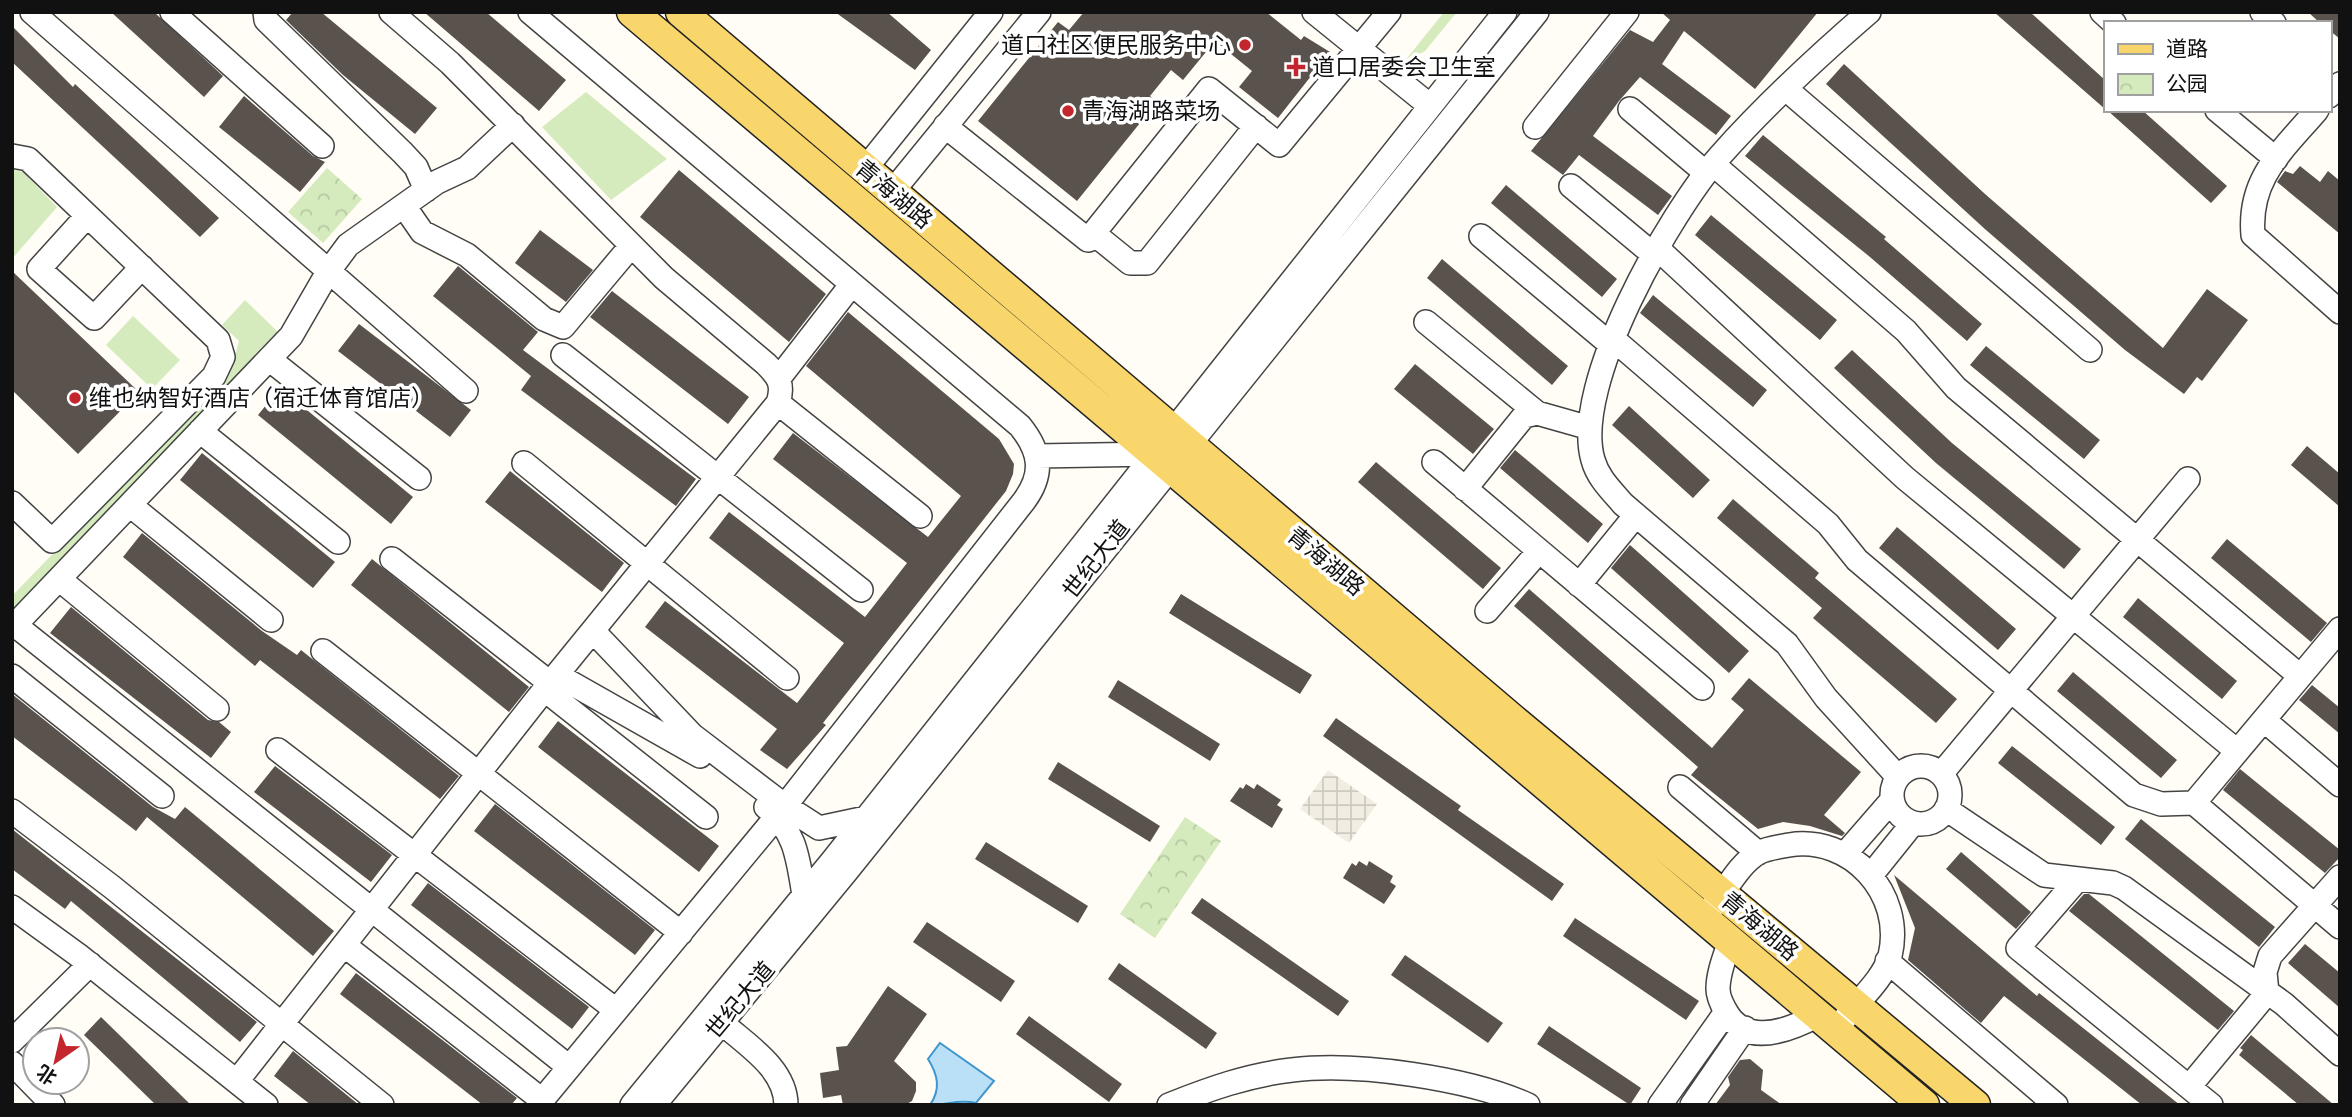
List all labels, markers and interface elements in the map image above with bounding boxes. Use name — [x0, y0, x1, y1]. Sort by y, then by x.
legend — [2104, 21, 2331, 112]
place label: 道口社区便民服务中心 — [1001, 30, 1231, 59]
text: 道路 — [2166, 35, 2208, 62]
marker: 道口社区便民服务中心 — [1237, 37, 1253, 53]
place label: 道口居委会卫生室 — [1312, 52, 1496, 81]
marker: 道口居委会卫生室 — [1286, 57, 1306, 77]
text: 公园 — [2166, 70, 2208, 97]
place label: 青海湖路菜场 — [1082, 96, 1220, 125]
marker: 青海湖路菜场 — [1060, 103, 1076, 119]
street label: 青海湖路 — [850, 153, 939, 234]
place label: 维也纳智好酒店（宿迁体育馆店） — [89, 383, 434, 412]
marker: 维也纳智好酒店（宿迁体育馆店） — [67, 390, 83, 406]
street label: 世纪大道 — [1056, 514, 1135, 604]
street label: 青海湖路 — [1282, 520, 1371, 601]
street label: 青海湖路 — [1716, 885, 1805, 966]
street label: 世纪大道 — [699, 955, 780, 1044]
north arrow — [21, 1026, 91, 1096]
text: 北 — [32, 1060, 61, 1090]

